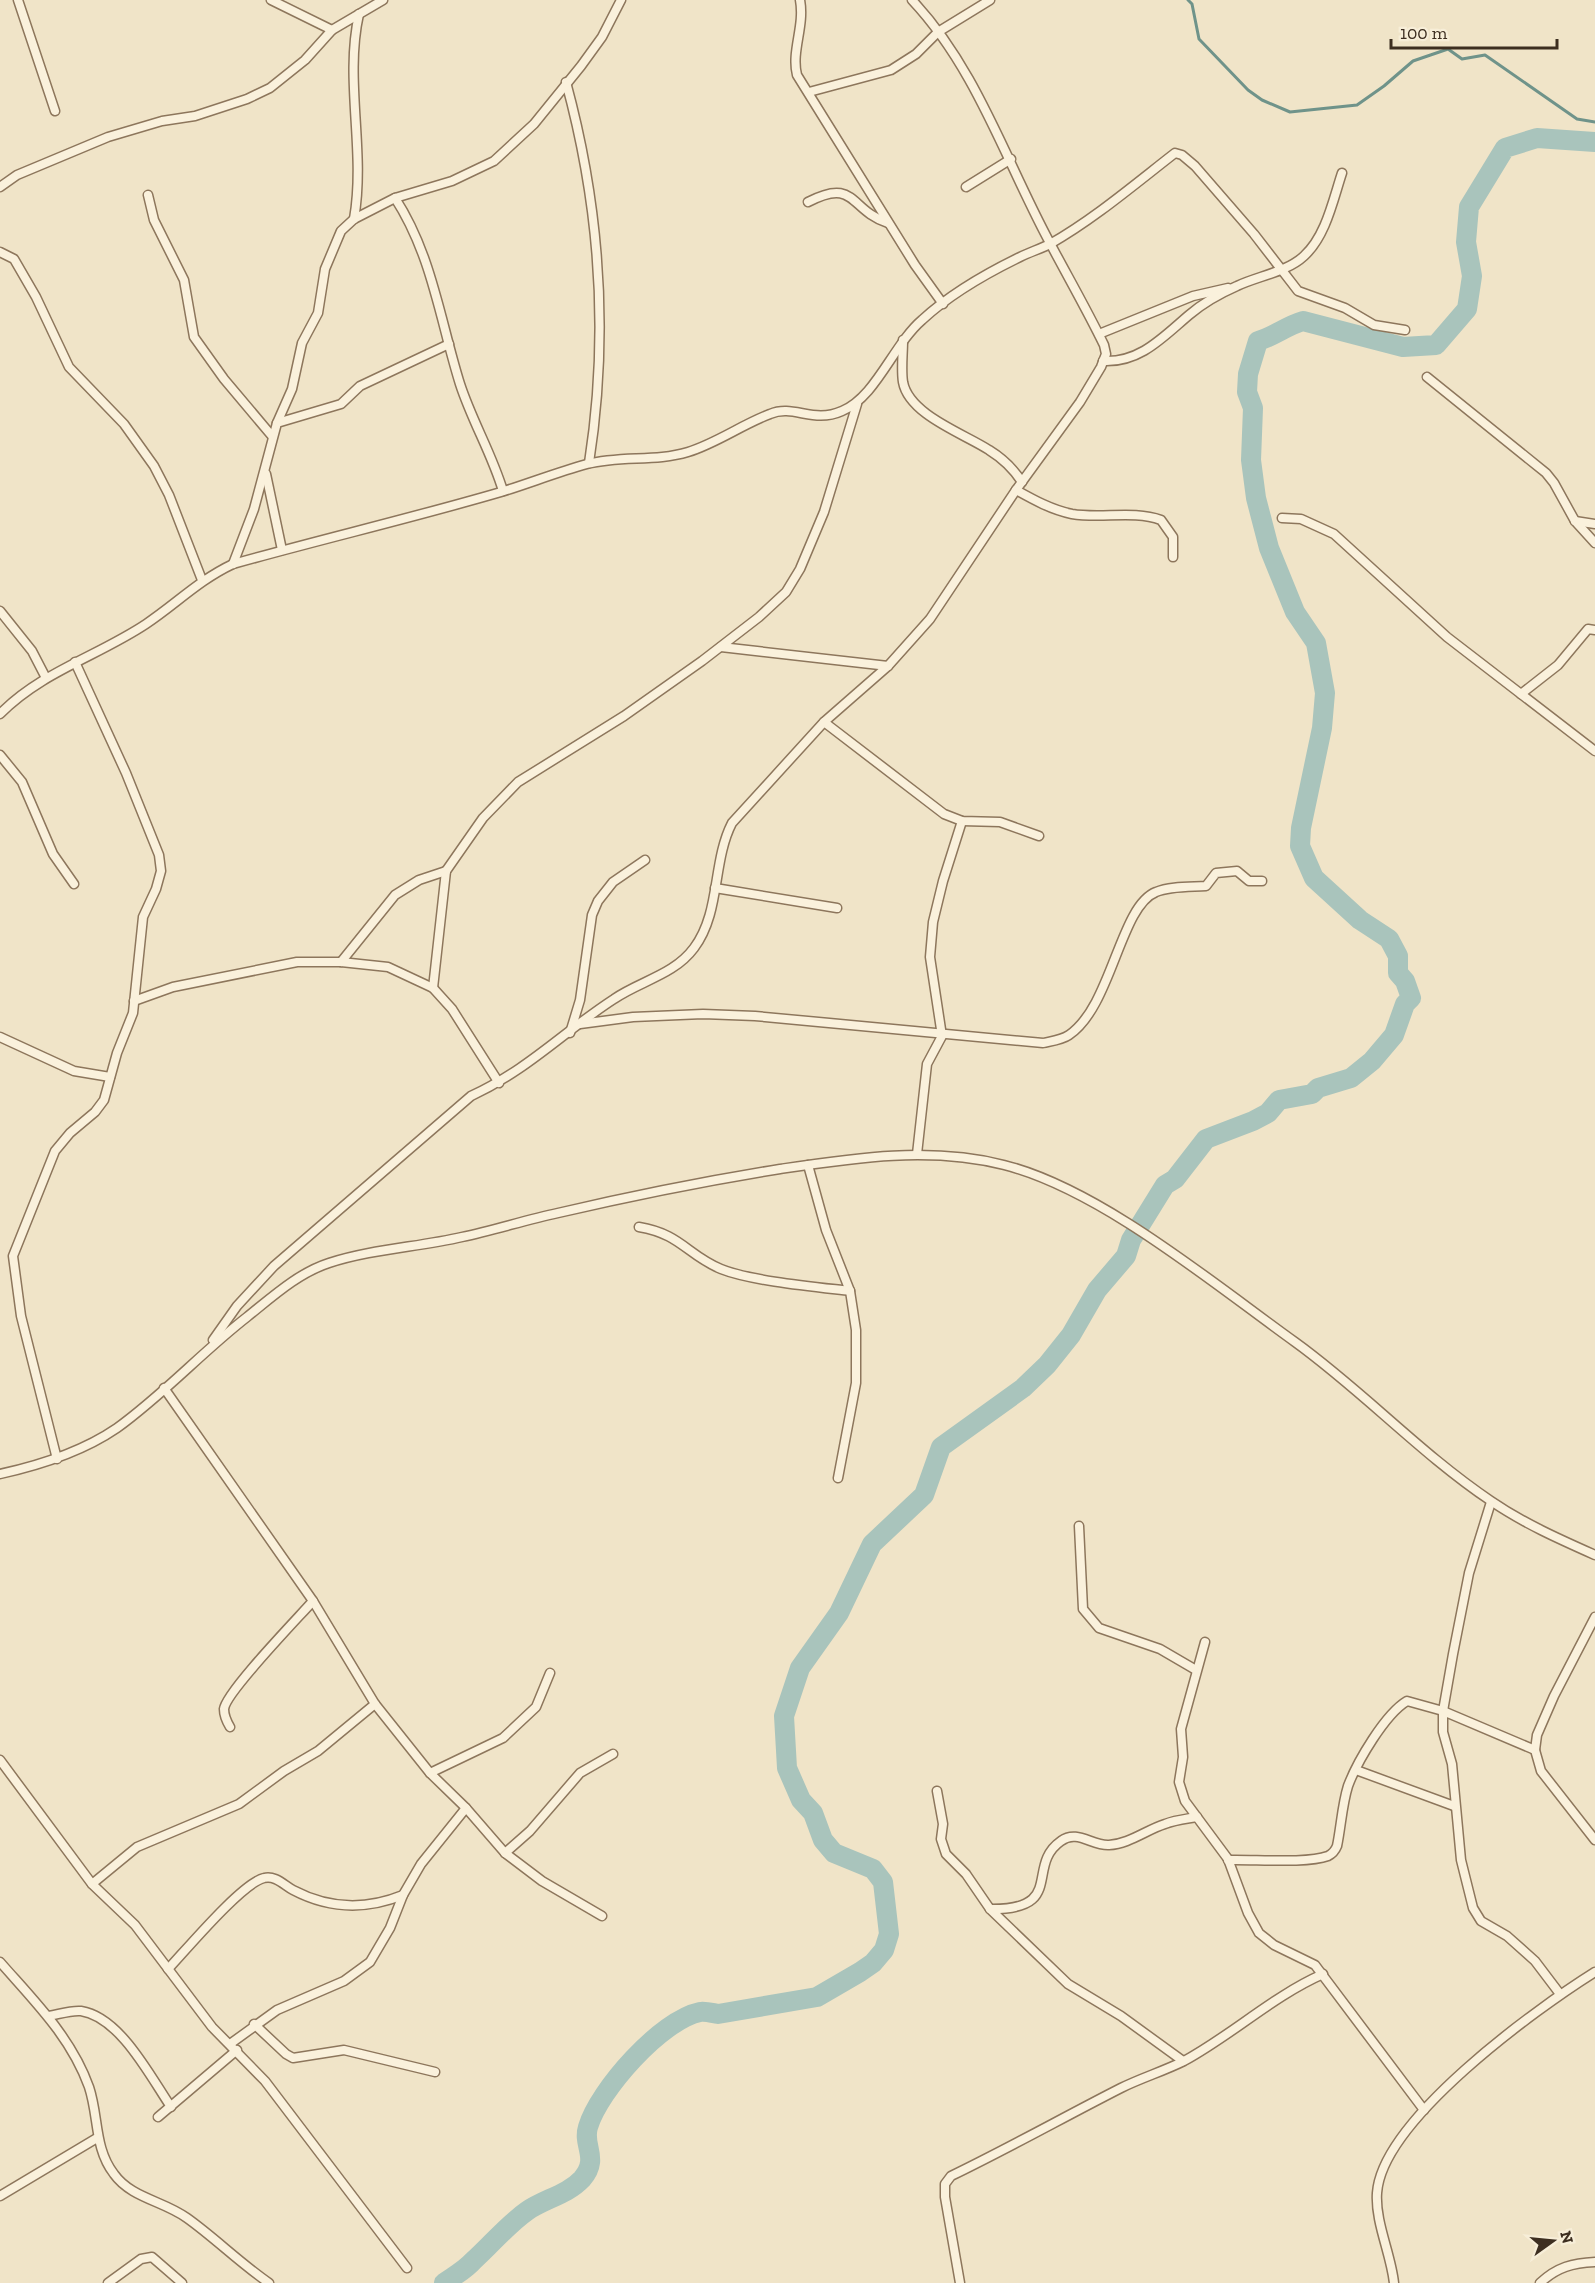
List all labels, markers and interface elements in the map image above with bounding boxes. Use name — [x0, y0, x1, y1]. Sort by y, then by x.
scale bar — [1391, 12, 1558, 50]
text: 100 m — [1400, 22, 1448, 44]
north arrow — [1523, 2211, 1583, 2271]
text: N — [1556, 2229, 1578, 2246]

